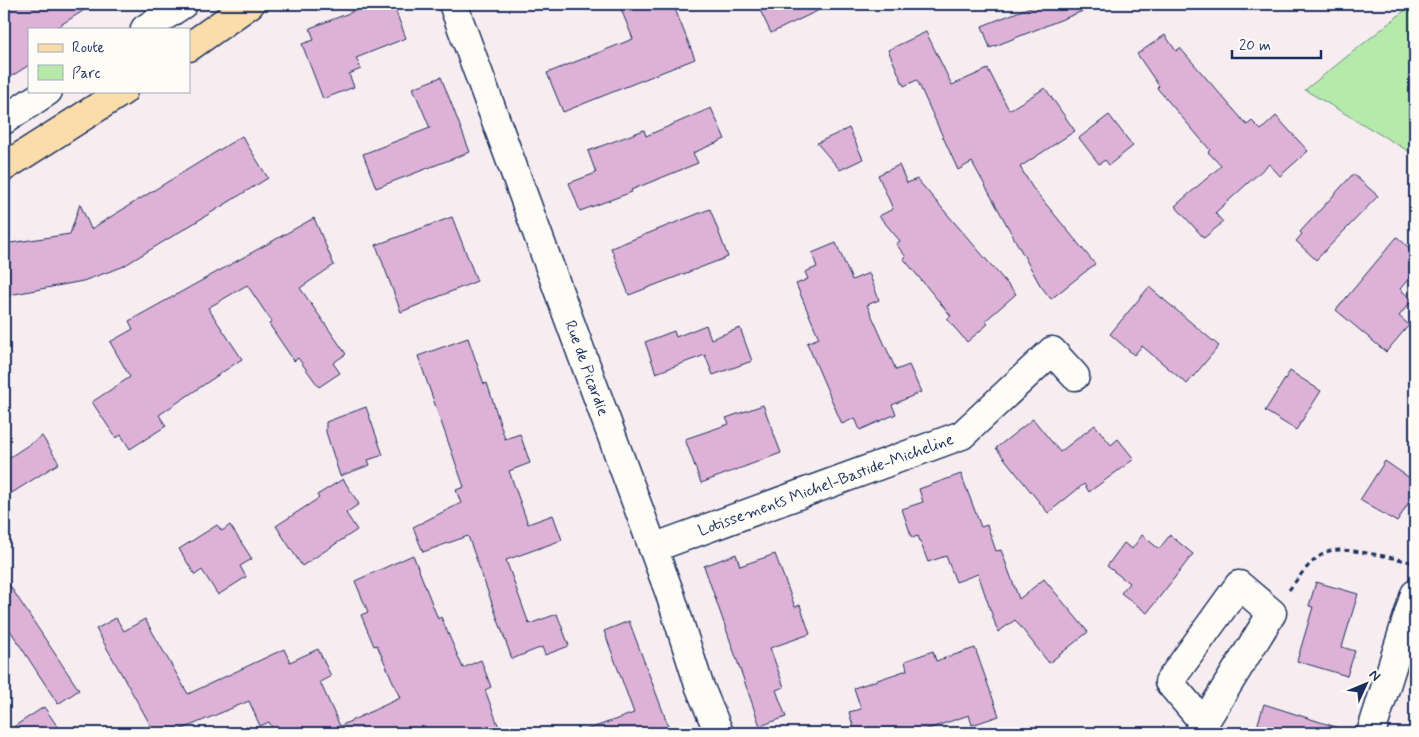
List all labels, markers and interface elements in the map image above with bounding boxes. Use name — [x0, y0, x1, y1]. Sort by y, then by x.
legend — [28, 28, 190, 92]
scale bar — [1232, 28, 1320, 60]
text: 20 m — [1239, 36, 1271, 56]
text: Route — [72, 38, 105, 58]
text: Parc — [72, 64, 100, 84]
street label: Rue de Picardie — [560, 317, 614, 419]
street label: Lotissements Michel-Bastide-Micheline — [695, 428, 957, 541]
north arrow — [1342, 660, 1392, 710]
text: N — [1365, 666, 1384, 685]

